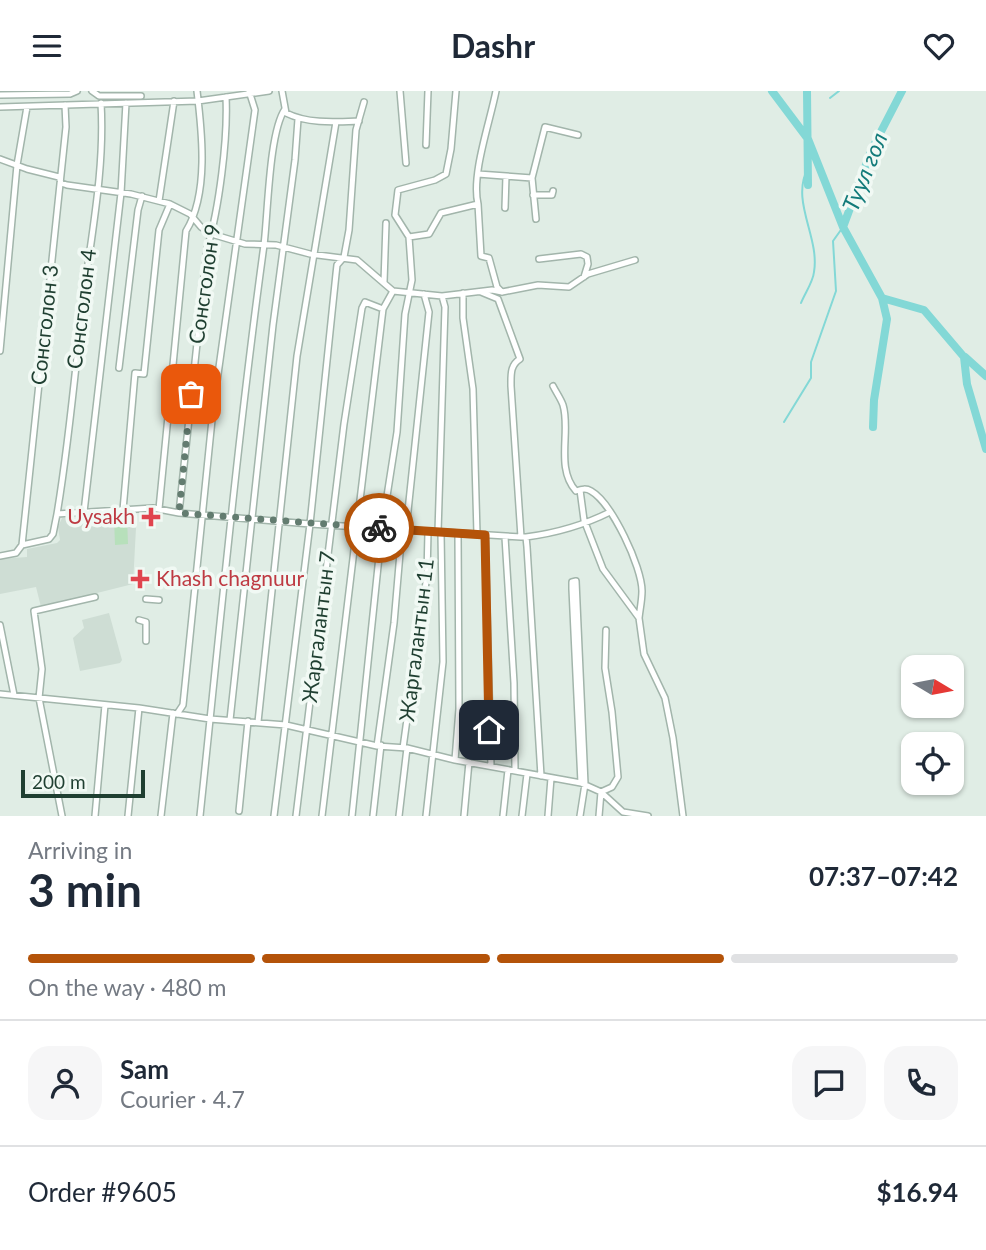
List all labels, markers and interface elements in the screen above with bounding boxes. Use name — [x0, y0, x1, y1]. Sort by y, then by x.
text: Dashr — [451, 26, 535, 65]
icon: menu — [28, 27, 66, 65]
icon: heart — [920, 27, 958, 65]
water label: Туул гол — [836, 128, 893, 215]
street label: Сонсголон 9 — [183, 222, 224, 345]
street label: Сонсголон 4 — [61, 247, 100, 370]
street label: Сонсголон 3 — [25, 263, 62, 386]
pin — [161, 364, 221, 424]
icon: bag — [172, 375, 210, 413]
courier — [344, 493, 414, 563]
place label: Uysakh — [67, 503, 135, 528]
marker: Uysakh — [141, 507, 161, 527]
icon: bike — [360, 509, 398, 547]
street label: Жаргалантын 7 — [296, 550, 339, 704]
street label: Жаргалантын 11 — [393, 557, 438, 723]
place label: Khash chagnuur — [156, 565, 304, 590]
marker: Khash chagnuur — [130, 569, 150, 589]
north arrow — [901, 655, 964, 717]
map controls — [901, 655, 964, 795]
pin — [459, 700, 519, 760]
icon: home — [470, 711, 508, 749]
button: locate — [901, 732, 964, 795]
scale bar — [21, 767, 145, 799]
text: 200 m — [32, 770, 86, 793]
text: Arriving in — [28, 836, 132, 864]
text: 07:37–07:42 — [809, 860, 958, 892]
text: 3 min — [28, 862, 142, 917]
text: On the way · 480 m — [28, 973, 227, 1001]
button: person — [28, 1046, 102, 1120]
button: chat — [792, 1046, 866, 1120]
button: phone — [884, 1046, 958, 1120]
text: Sam — [120, 1053, 169, 1085]
text: Courier · 4.7 — [120, 1085, 245, 1113]
text: Order #9605 — [28, 1176, 177, 1208]
text: $16.94 — [876, 1176, 958, 1208]

